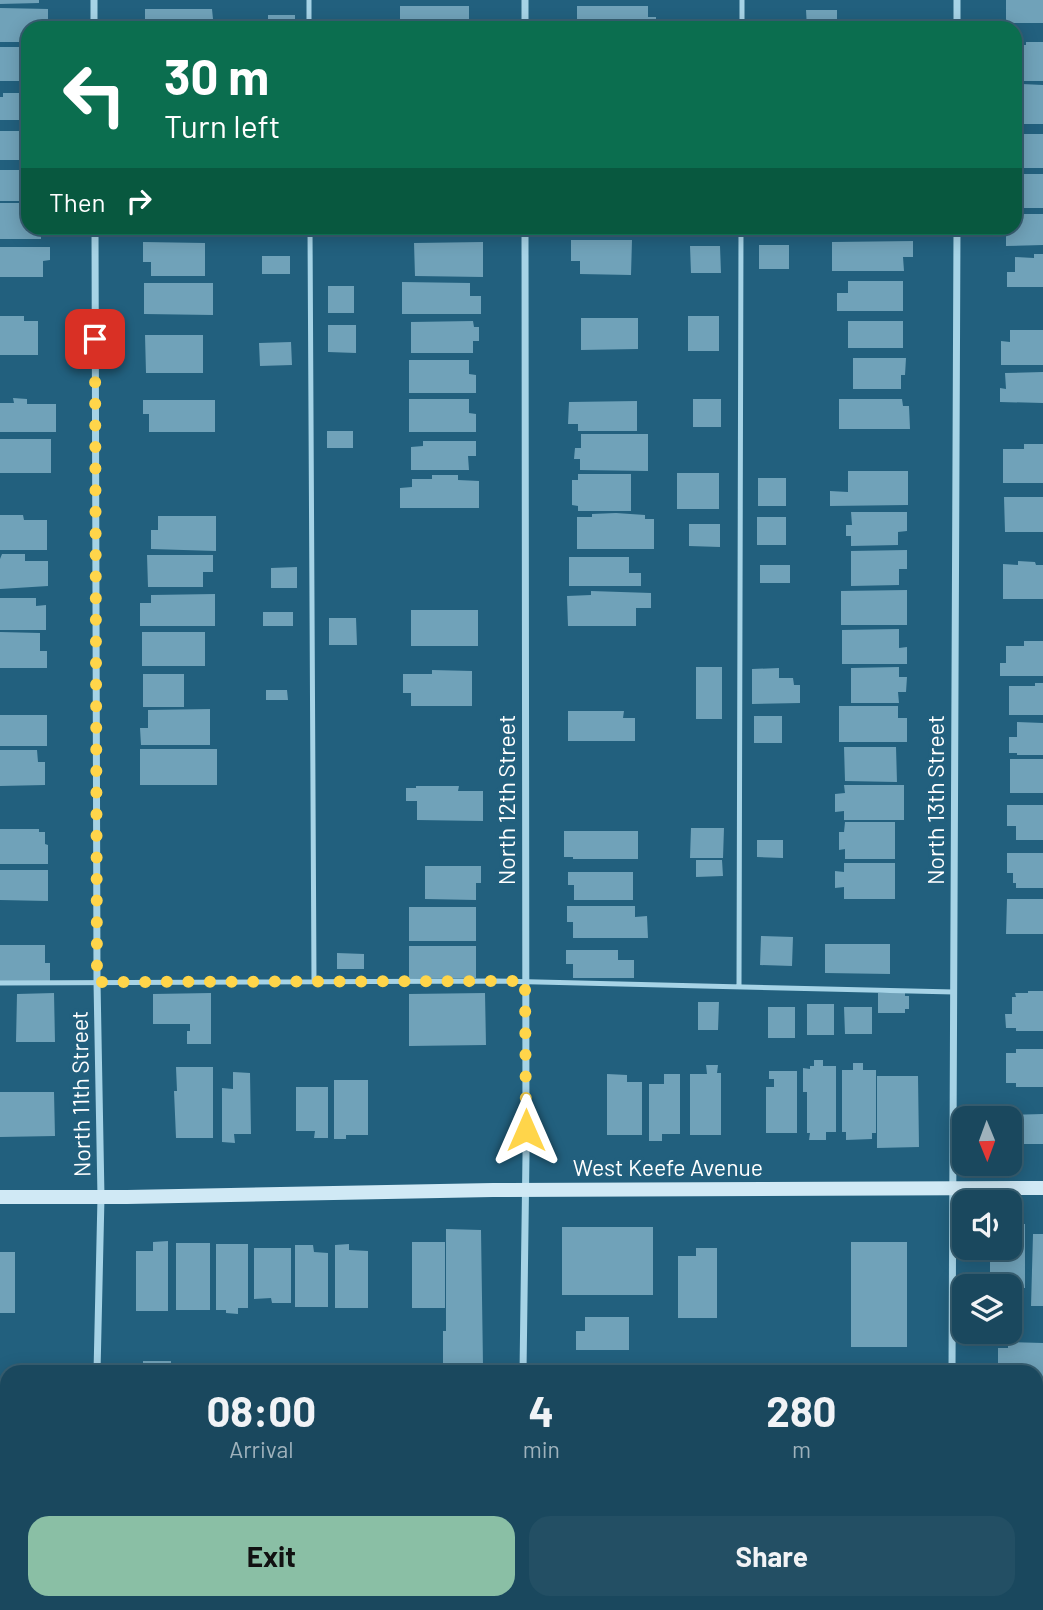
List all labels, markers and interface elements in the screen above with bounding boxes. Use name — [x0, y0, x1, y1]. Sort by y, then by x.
text: 30 m — [164, 46, 269, 105]
icon: left — [49, 49, 140, 140]
text: Turn left — [164, 106, 281, 144]
icon: right — [120, 182, 158, 220]
text: Then — [49, 186, 106, 217]
pin — [65, 309, 125, 369]
icon: arrive — [76, 320, 114, 358]
street label: North 12th Street — [492, 715, 520, 885]
street label: North 13th Street — [921, 715, 949, 885]
street label: North 11th Street — [65, 1011, 95, 1177]
position arrow — [489, 1093, 563, 1167]
north arrow — [952, 1106, 1022, 1176]
map controls — [952, 1106, 1022, 1344]
street label: West Keefe Avenue — [573, 1153, 763, 1181]
button: sound — [952, 1190, 1022, 1260]
button: layers — [952, 1274, 1022, 1344]
text: 08:00 — [206, 1385, 316, 1435]
text: 4 — [529, 1385, 554, 1435]
text: 280 — [766, 1385, 837, 1435]
text: Arrival — [229, 1435, 293, 1463]
text: min — [523, 1435, 560, 1463]
text: m — [792, 1435, 811, 1463]
button: Exit — [28, 1516, 515, 1596]
button: Share — [529, 1516, 1015, 1596]

